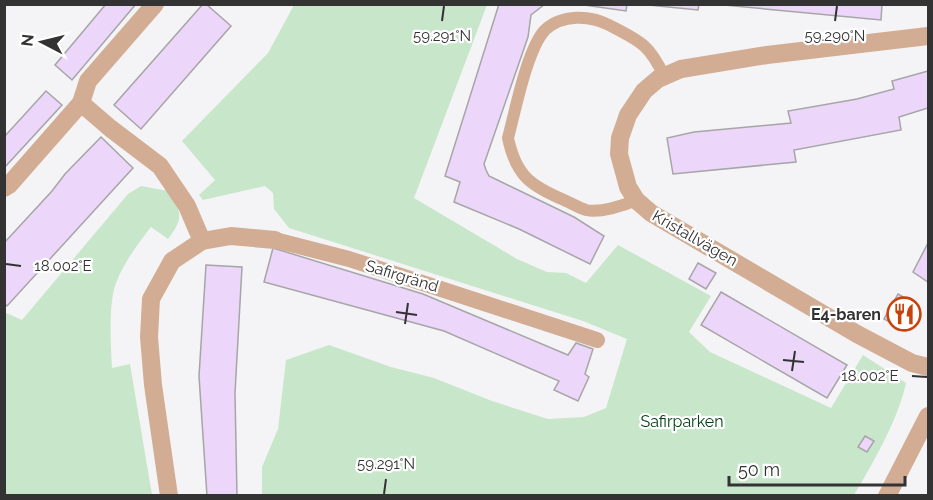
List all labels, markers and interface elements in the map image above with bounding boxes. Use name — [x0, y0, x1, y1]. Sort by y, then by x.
north arrow — [12, 12, 72, 72]
text: 59.291°N — [413, 27, 471, 45]
text: 59.290°N — [805, 27, 865, 45]
text: N — [17, 33, 38, 47]
street label: Kristallvägen — [649, 206, 741, 270]
street label: Safirgränd — [363, 256, 441, 296]
text: 18.002°E — [34, 257, 92, 275]
restaurant icon: E4-baren — [886, 296, 922, 332]
place label: E4-baren — [811, 305, 881, 324]
text: 18.002°E — [841, 367, 899, 385]
park label: Safirparken — [640, 412, 724, 431]
scale bar — [729, 449, 904, 487]
text: 59.291°N — [357, 455, 415, 473]
text: 50 m — [738, 459, 780, 480]

